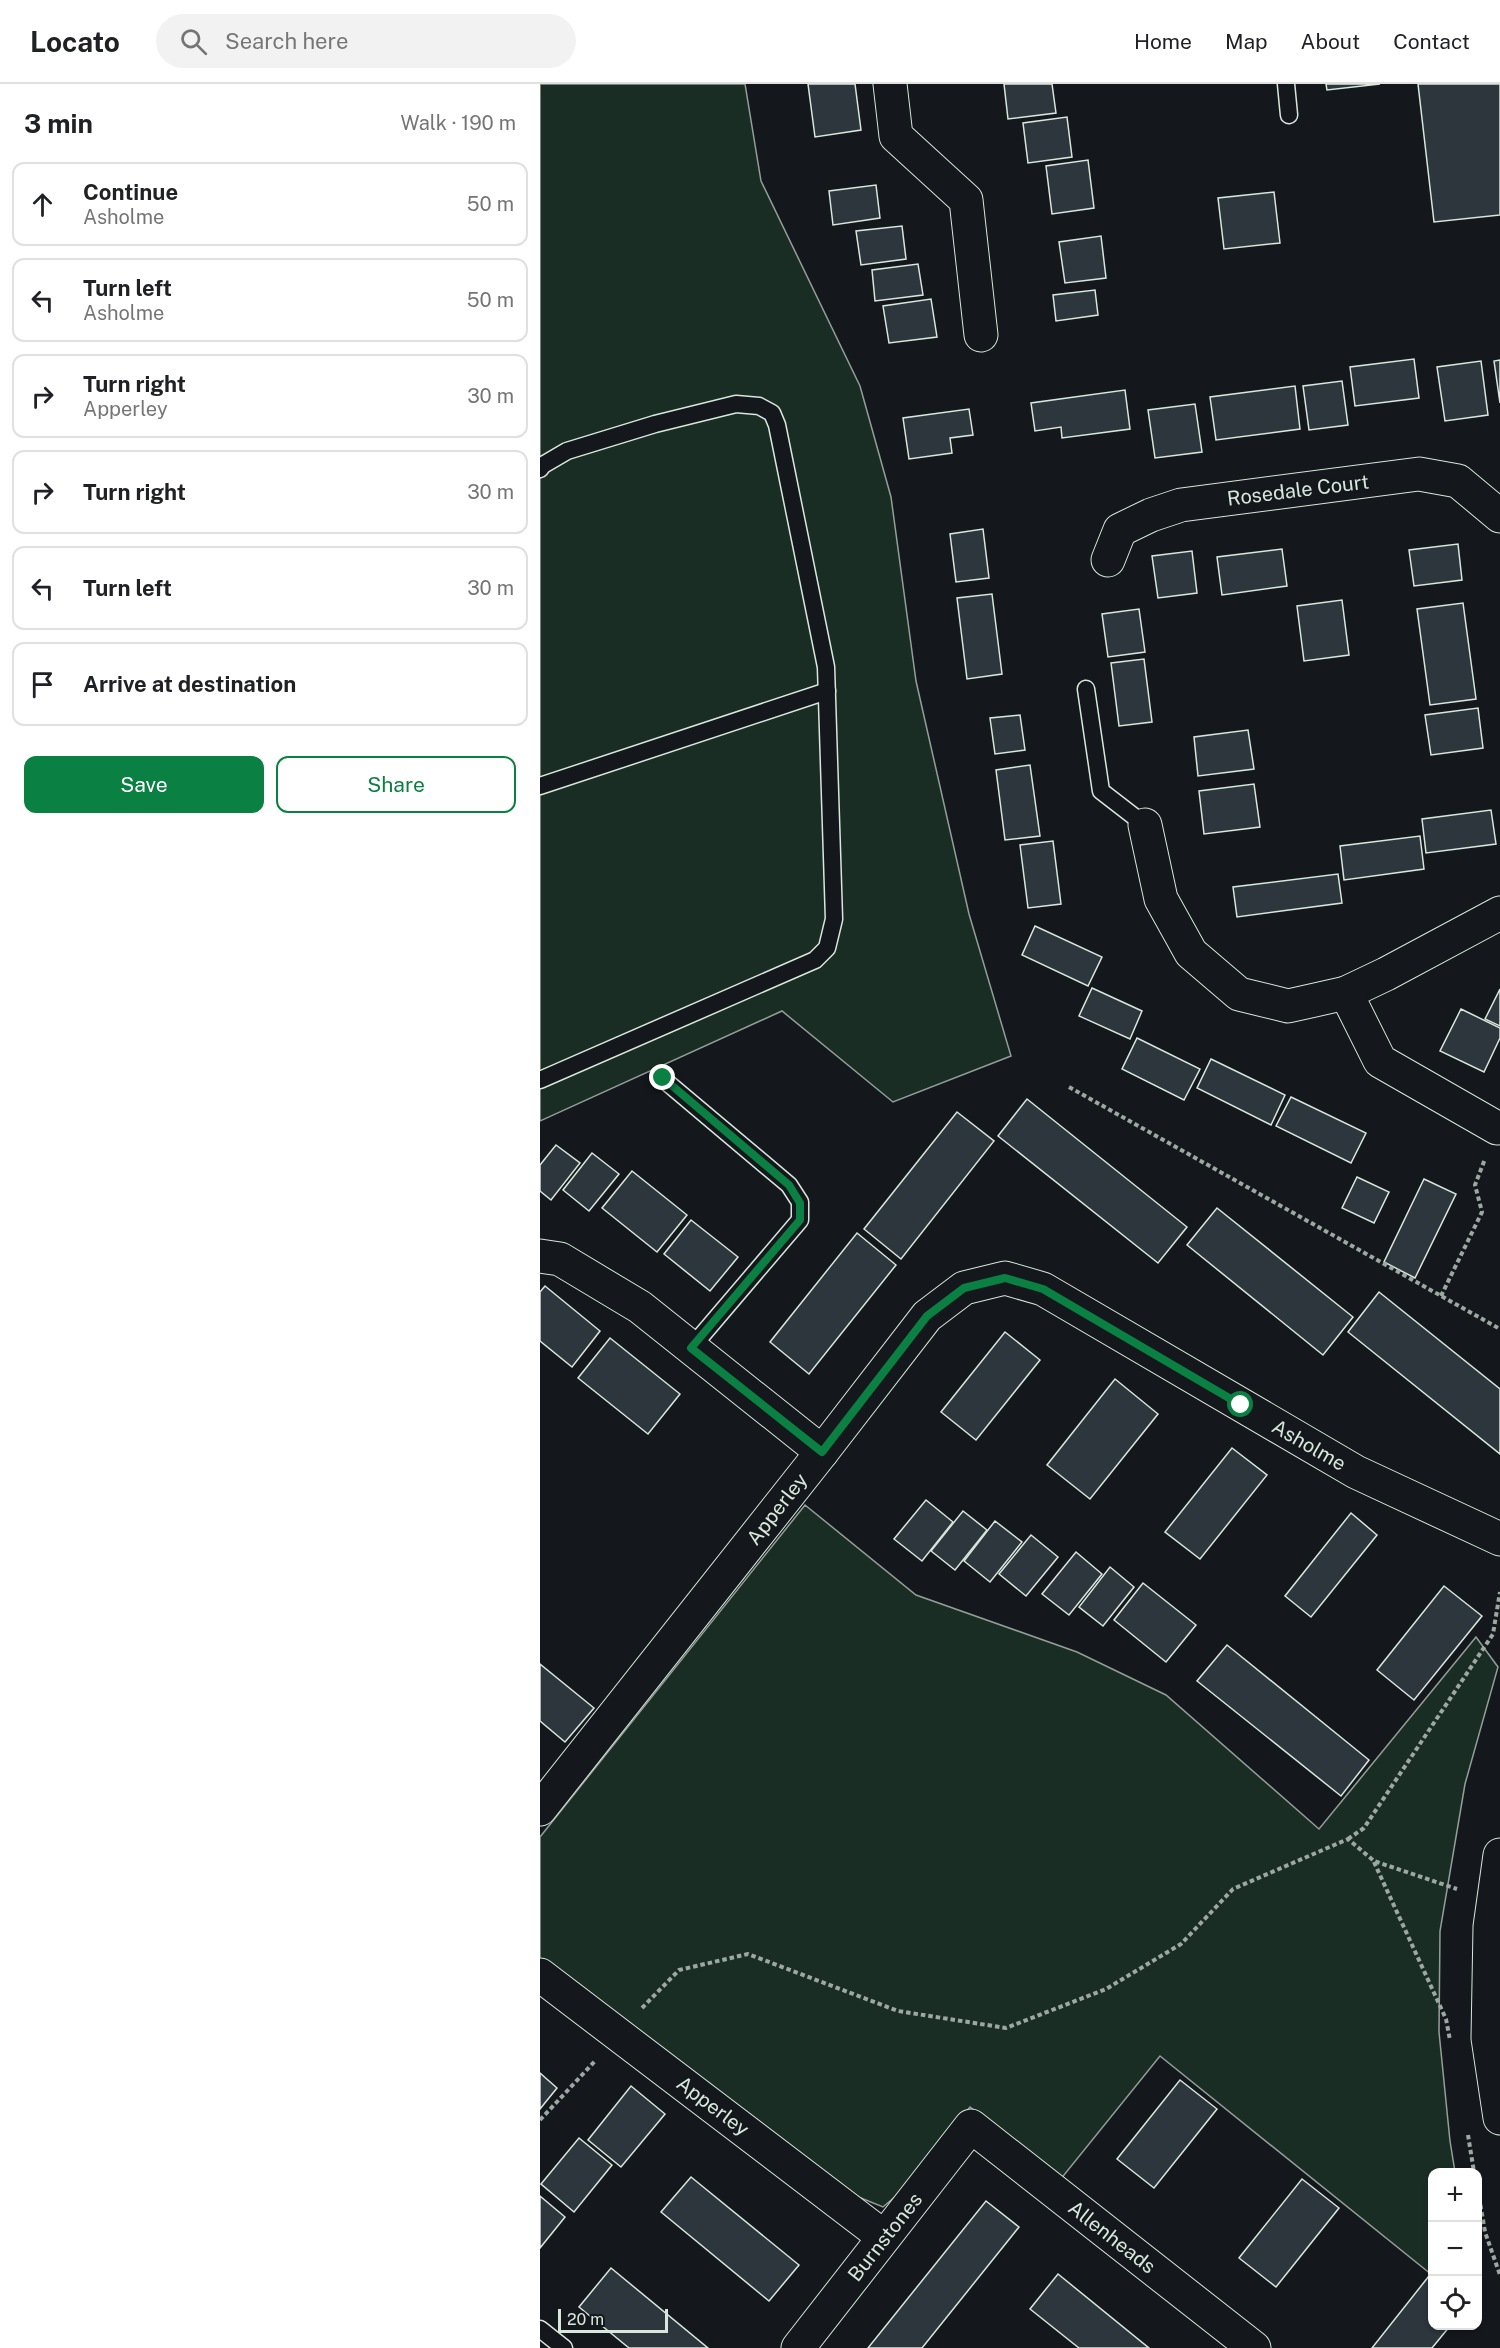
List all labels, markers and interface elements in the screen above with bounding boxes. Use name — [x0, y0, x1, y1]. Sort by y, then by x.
search box — [156, 14, 576, 68]
text: Locato — [30, 25, 120, 58]
icon: search — [177, 25, 210, 58]
text: Search here — [225, 28, 348, 54]
text: Home — [1134, 29, 1192, 54]
text: Map — [1225, 29, 1268, 54]
text: About — [1301, 29, 1360, 54]
text: Contact — [1393, 29, 1470, 54]
text: 3 min — [24, 108, 93, 139]
text: Walk · 190 m — [400, 111, 516, 135]
text: Continue — [83, 179, 178, 205]
icon: ahead — [26, 188, 59, 221]
text: 50 m — [467, 192, 514, 216]
text: Asholme — [83, 205, 164, 229]
text: Turn left — [83, 275, 172, 301]
icon: left — [26, 284, 59, 317]
text: 50 m — [467, 288, 514, 312]
text: Asholme — [83, 301, 164, 325]
text: Turn right — [83, 371, 186, 397]
icon: right — [26, 380, 59, 413]
text: 30 m — [467, 384, 514, 408]
text: Apperley — [83, 397, 168, 421]
street label: Rosedale Court — [1226, 469, 1370, 511]
icon: right — [26, 476, 59, 509]
text: Turn right — [83, 479, 186, 505]
text: 30 m — [467, 480, 514, 504]
icon: left — [26, 572, 59, 605]
text: Turn left — [83, 575, 172, 601]
text: 30 m — [467, 576, 514, 600]
icon: arrive — [26, 668, 59, 701]
text: Arrive at destination — [83, 671, 296, 697]
button: Save — [24, 756, 264, 813]
button: Share — [276, 756, 516, 813]
route end — [649, 1064, 675, 1090]
route start — [1227, 1391, 1253, 1417]
street label: Asholme — [1268, 1414, 1350, 1476]
street label: Apperley — [741, 1468, 813, 1550]
street label: Apperley — [672, 2071, 754, 2141]
map controls — [1428, 2168, 1482, 2330]
button: + — [1428, 2168, 1482, 2222]
street label: Burnstones — [843, 2188, 927, 2286]
street label: Allenheads — [1064, 2195, 1160, 2279]
button: − — [1428, 2222, 1482, 2276]
button: locate — [1428, 2276, 1482, 2330]
scale bar — [558, 2306, 668, 2334]
text: 20 m — [567, 2310, 604, 2329]

